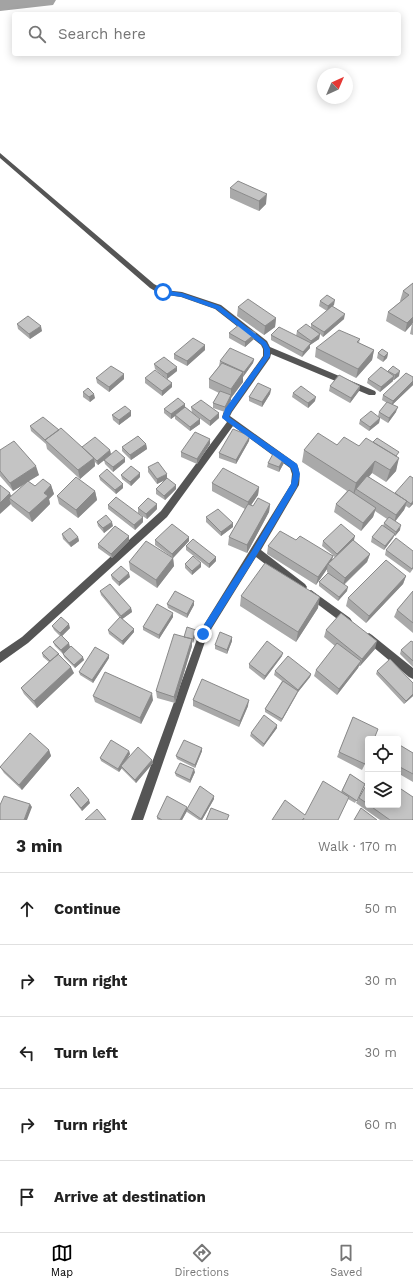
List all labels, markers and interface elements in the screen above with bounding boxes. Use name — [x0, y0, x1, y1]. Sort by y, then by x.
search box — [12, 12, 401, 56]
icon: search — [26, 23, 48, 45]
text: Search here — [58, 25, 146, 43]
north arrow — [317, 68, 353, 104]
route start — [154, 283, 172, 301]
route end — [194, 625, 212, 643]
map controls — [365, 736, 401, 808]
button: locate — [365, 736, 401, 772]
button: layers — [365, 772, 401, 808]
text: 3 min — [16, 836, 62, 856]
text: Walk · 170 m — [318, 839, 397, 854]
icon: ahead — [16, 898, 38, 920]
text: Continue — [54, 900, 121, 918]
text: 50 m — [365, 901, 397, 916]
icon: right — [16, 970, 38, 992]
text: Turn right — [54, 972, 127, 990]
text: 30 m — [365, 973, 397, 988]
icon: left — [16, 1042, 38, 1064]
text: Turn left — [54, 1044, 118, 1062]
text: 30 m — [365, 1045, 397, 1060]
icon: right — [16, 1114, 38, 1136]
text: Turn right — [54, 1116, 127, 1134]
text: 60 m — [364, 1117, 397, 1132]
icon: arrive — [16, 1186, 38, 1208]
text: Arrive at destination — [54, 1188, 206, 1206]
tab: Map — [51, 1242, 73, 1279]
tab: Directions — [175, 1242, 229, 1279]
tab: Saved — [330, 1242, 362, 1279]

